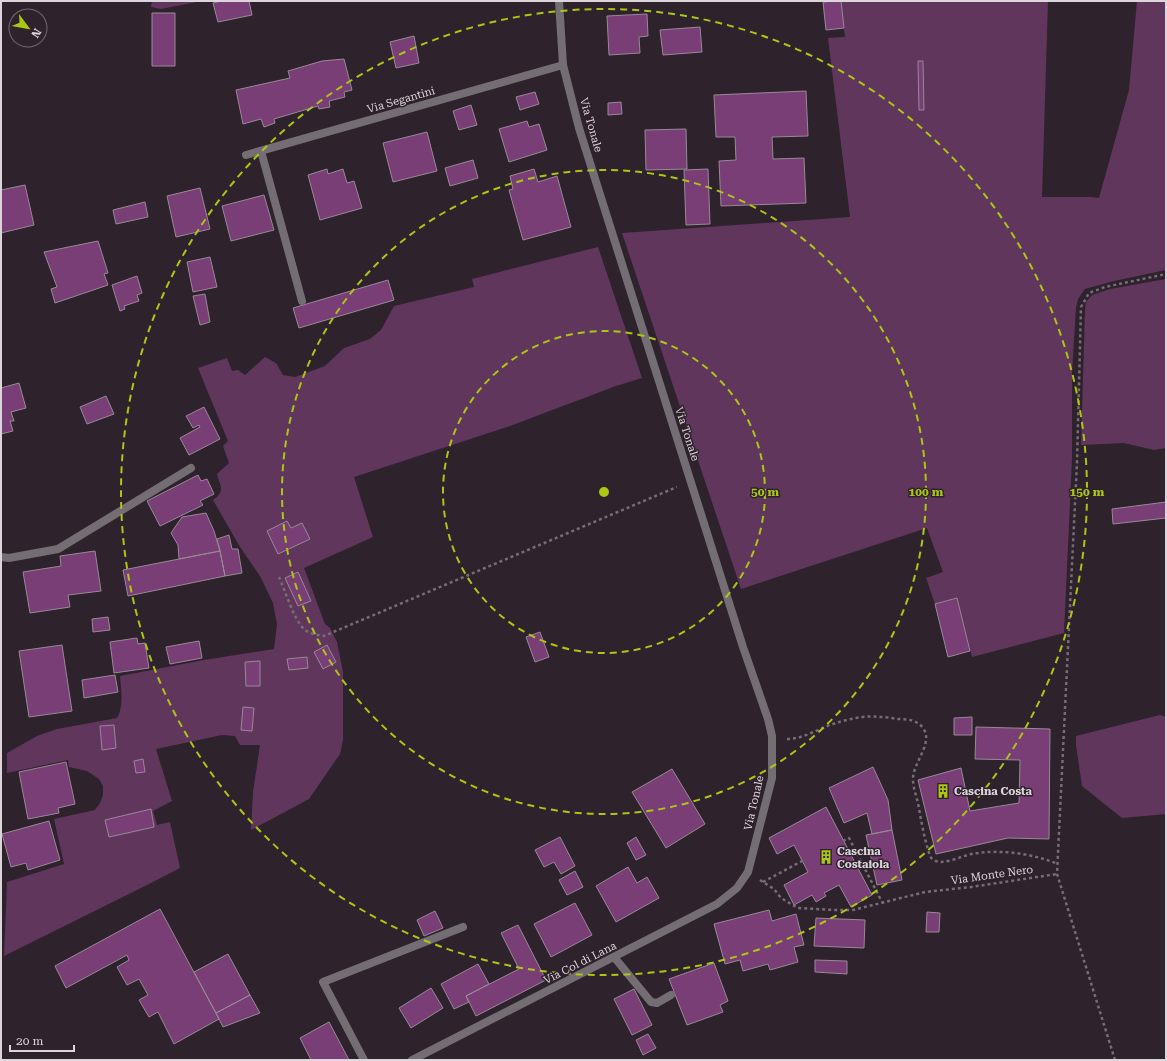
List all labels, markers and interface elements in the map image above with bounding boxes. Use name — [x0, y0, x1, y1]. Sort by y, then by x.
north arrow — [8, 8, 48, 48]
text: N — [28, 26, 44, 41]
street label: Via Segantini — [365, 84, 437, 116]
street label: Via Tonale — [577, 96, 605, 154]
street label: Via Tonale — [672, 405, 702, 463]
centre of rings — [597, 485, 611, 499]
text: 50 m — [751, 485, 779, 499]
text: 100 m — [909, 485, 944, 499]
text: 150 m — [1070, 485, 1105, 499]
street label: Via Tonale — [741, 774, 767, 832]
building icon: Cascina Costa — [935, 783, 951, 799]
place label: Cascina Costa — [954, 785, 1033, 798]
place label: Cascina Costaiola — [837, 845, 890, 871]
building icon: Cascina Costaiola — [818, 849, 834, 865]
street label: Via Monte Nero — [950, 863, 1034, 887]
street label: Via Col di Lana — [541, 939, 619, 987]
scale bar — [10, 1027, 74, 1053]
text: 20 m — [16, 1034, 43, 1048]

